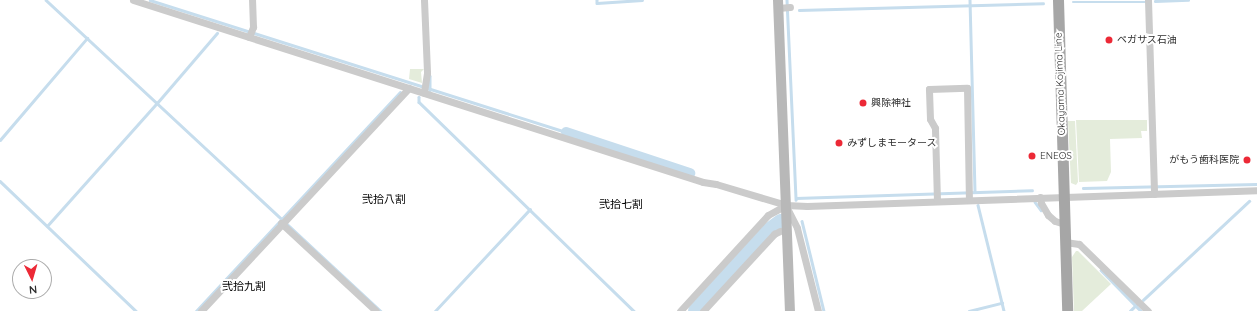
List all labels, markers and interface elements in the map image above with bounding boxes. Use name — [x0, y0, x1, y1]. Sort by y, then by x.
street label: Okayama Kojima Line — [1052, 32, 1068, 136]
place label: ペガサス石油 — [1117, 34, 1177, 46]
marker: ペガサス石油 — [1104, 35, 1114, 45]
place label: 興除神社 — [871, 97, 911, 109]
marker: 興除神社 — [858, 98, 868, 108]
place label: みずしまモータース — [847, 137, 937, 149]
marker: みずしまモータース — [834, 138, 844, 148]
place label: ENEOS — [1040, 150, 1072, 162]
marker: ENEOS — [1027, 151, 1037, 161]
place label: がもう歯科医院 — [1169, 154, 1239, 166]
marker: がもう歯科医院 — [1242, 155, 1252, 165]
district label: 弐拾八割 — [362, 192, 406, 206]
district label: 弐拾七割 — [599, 197, 643, 211]
north arrow — [12, 259, 52, 299]
district label: 弐拾九割 — [222, 279, 266, 293]
text: N — [28, 283, 38, 297]

